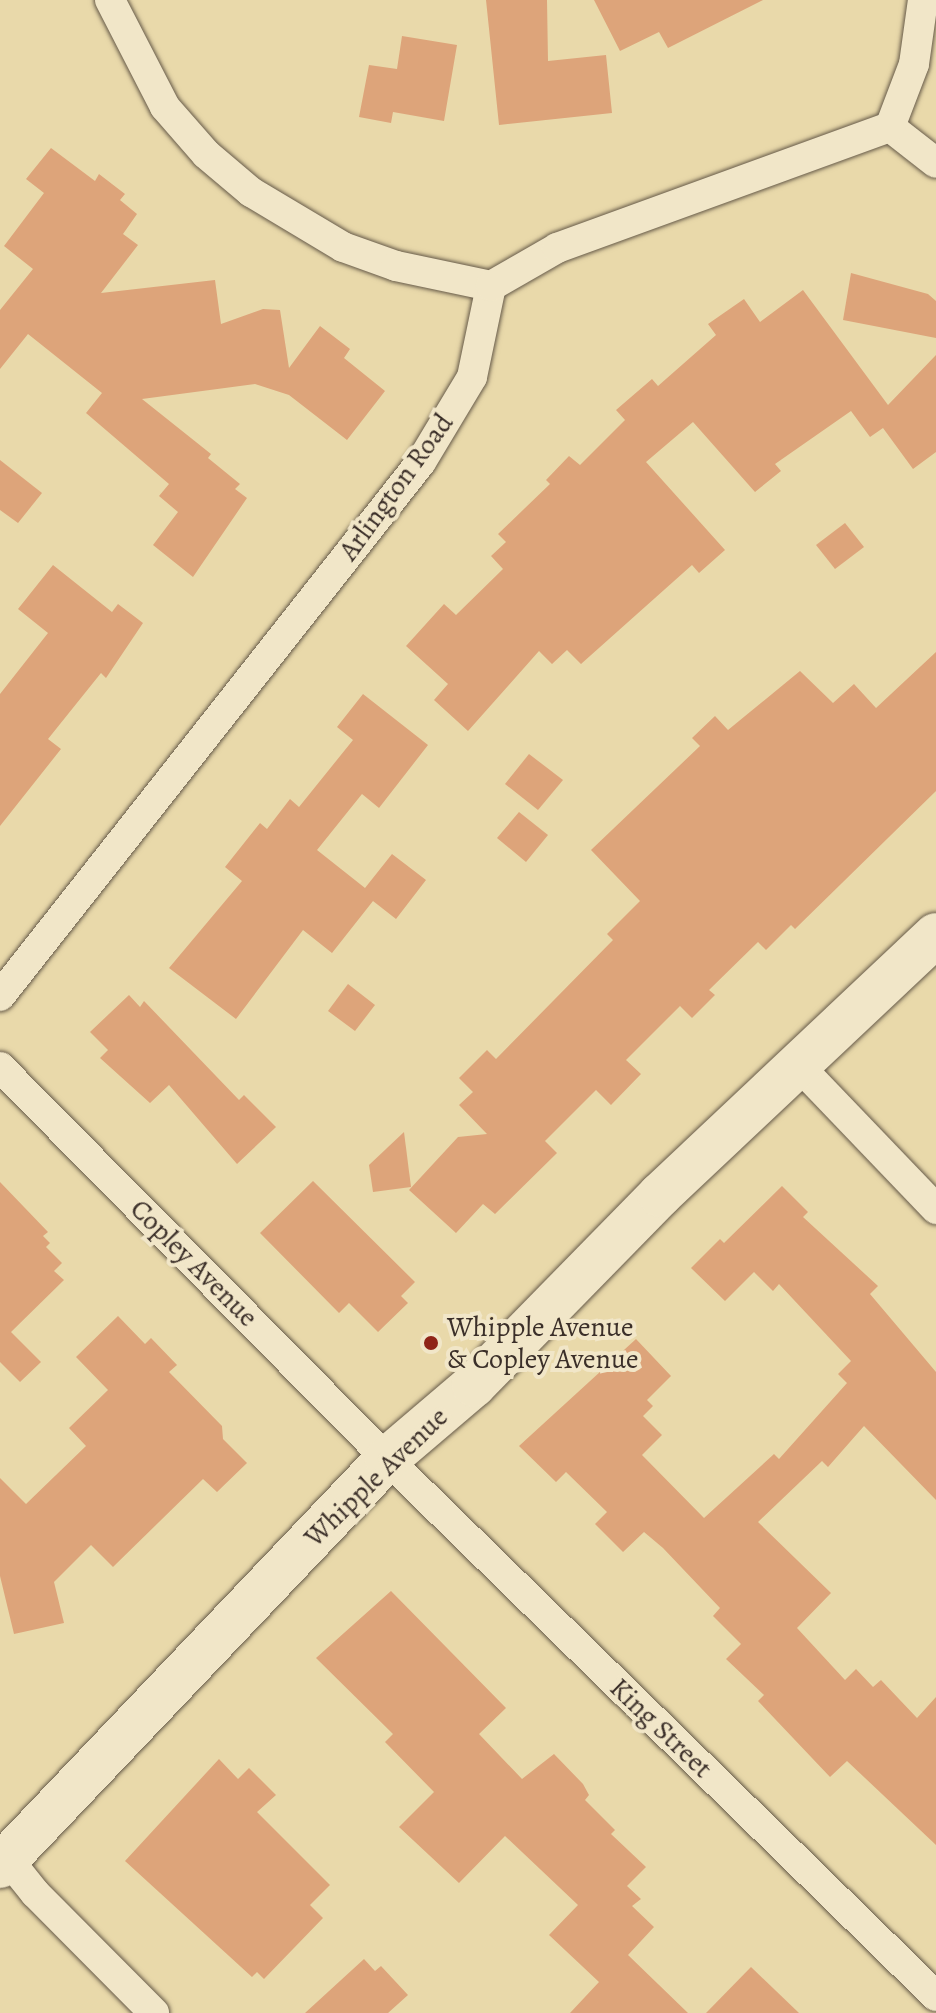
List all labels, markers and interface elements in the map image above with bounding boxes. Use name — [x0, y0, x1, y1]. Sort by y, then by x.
street label: Arlington Road — [332, 407, 460, 567]
street label: Copley Avenue — [123, 1192, 265, 1334]
place label: Whipple Avenue & Copley Avenue — [447, 1310, 639, 1376]
marker: Whipple Avenue & Copley Avenue — [422, 1334, 440, 1352]
street label: Whipple Avenue — [297, 1400, 455, 1554]
street label: King Street — [603, 1671, 719, 1785]

